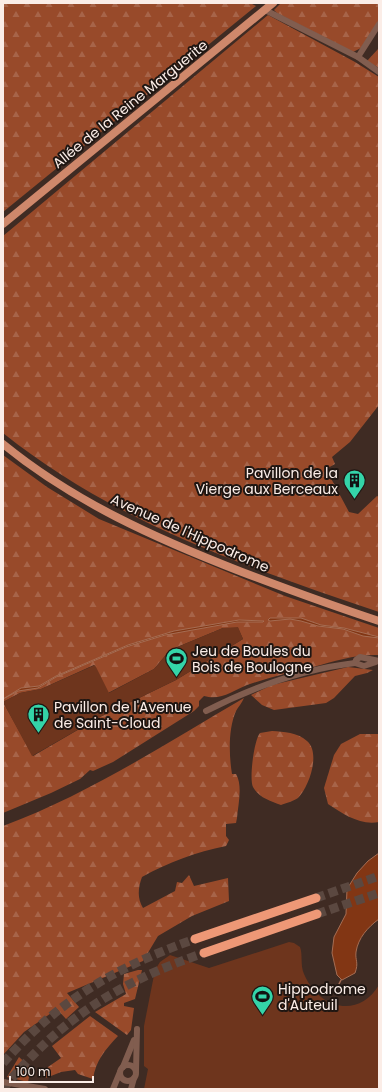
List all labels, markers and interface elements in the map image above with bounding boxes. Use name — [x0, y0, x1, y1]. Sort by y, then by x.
street label: Allée de la Reine Marguerite — [48, 35, 212, 173]
place label: Pavillon de la Vierge aux Berceaux — [196, 463, 338, 499]
building icon: Pavillon de la Vierge aux Berceaux — [341, 468, 367, 501]
street label: Avenue de l'Hippodrome — [108, 489, 273, 577]
place label: Jeu de Boules du Bois de Boulogne — [192, 641, 312, 677]
sports icon: Jeu de Boules du Bois de Boulogne — [163, 646, 189, 679]
place label: Pavillon de l'Avenue de Saint-Cloud — [54, 697, 192, 733]
building icon: Pavillon de l'Avenue de Saint-Cloud — [26, 702, 52, 735]
place label: Hippodrome d'Auteuil — [278, 979, 366, 1015]
sports icon: Hippodrome d'Auteuil — [249, 984, 275, 1017]
scale bar — [10, 1058, 93, 1084]
text: 100 m — [16, 1063, 50, 1080]

